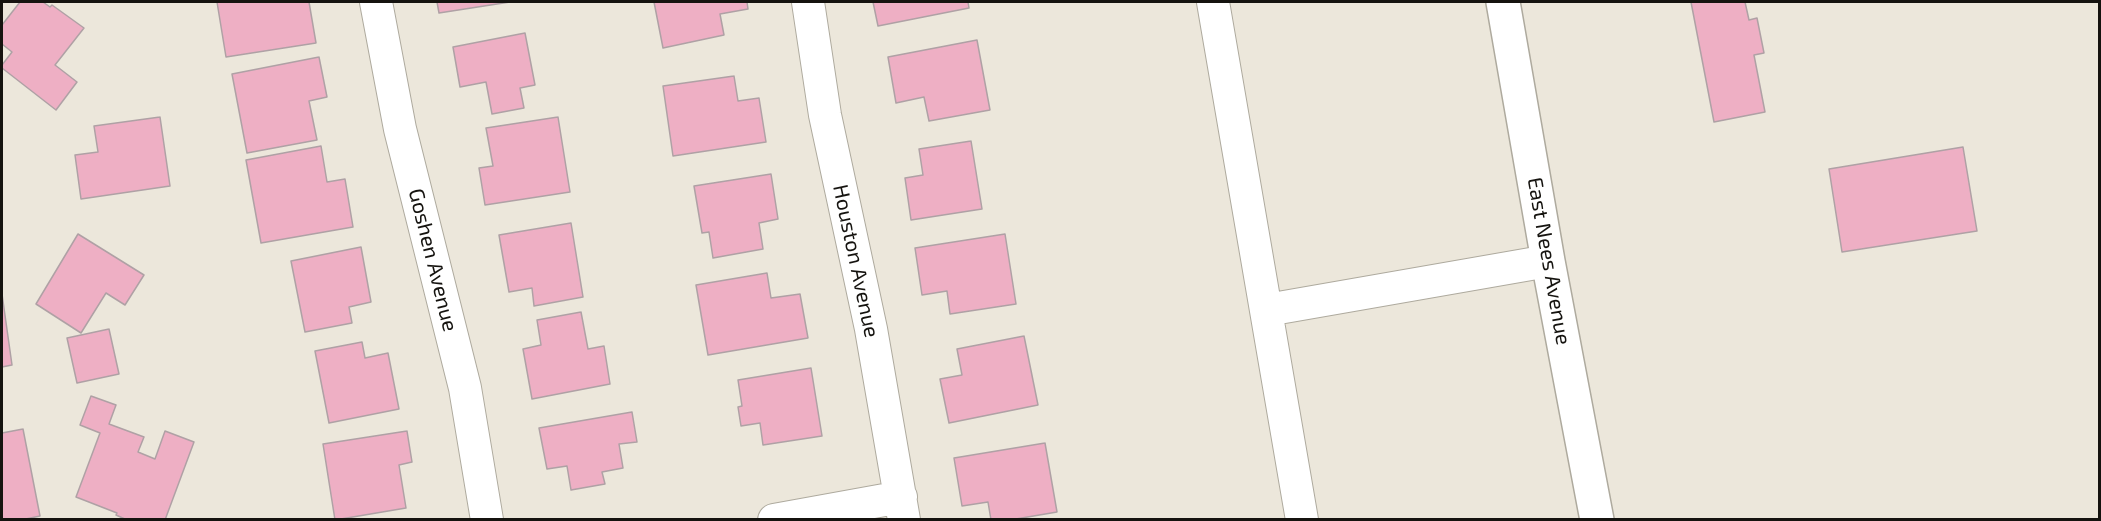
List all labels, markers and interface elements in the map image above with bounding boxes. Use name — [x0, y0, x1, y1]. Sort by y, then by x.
street label: East Nees Avenue — [1522, 175, 1576, 347]
street label: Houston Avenue — [827, 182, 885, 340]
street label: Goshen Avenue — [403, 186, 463, 334]

